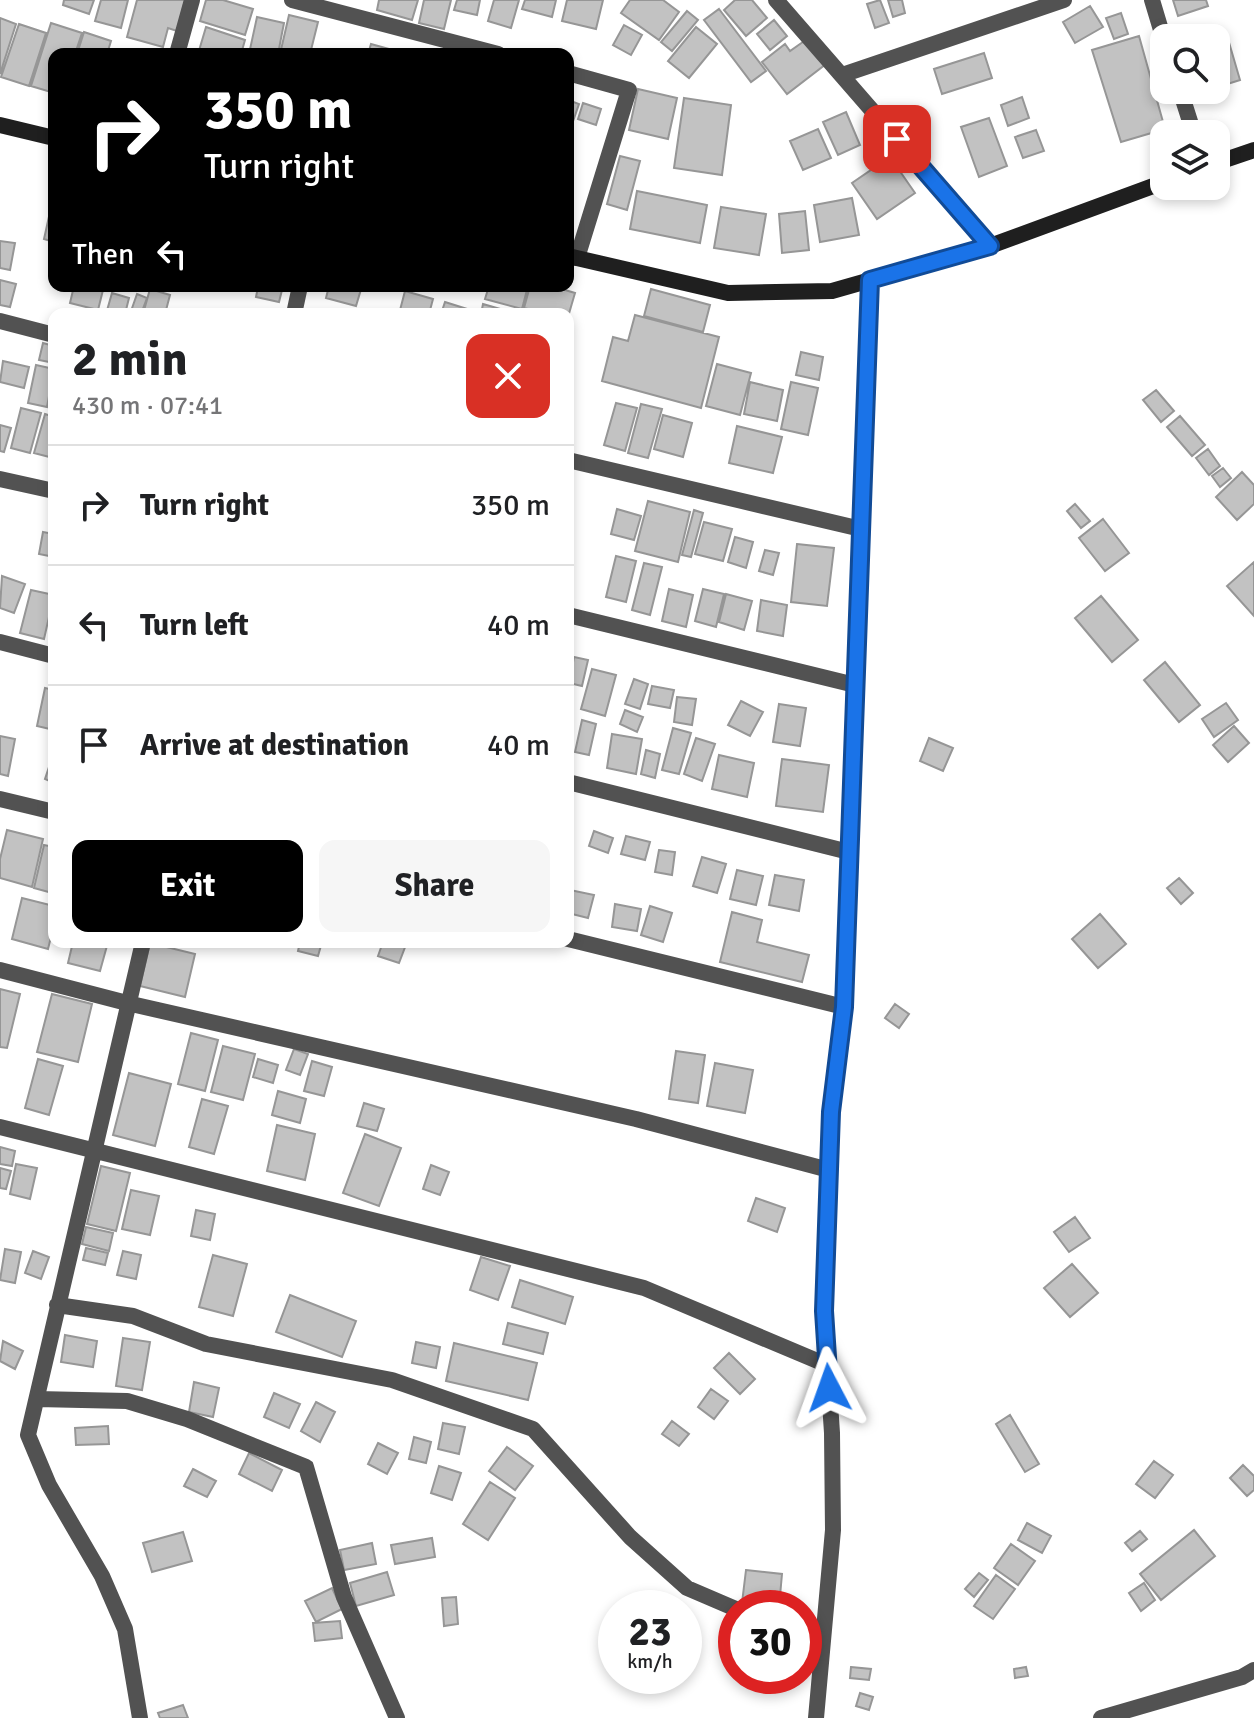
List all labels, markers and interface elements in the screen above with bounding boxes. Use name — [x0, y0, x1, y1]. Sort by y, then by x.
map controls — [1150, 24, 1230, 200]
button: search — [1150, 24, 1230, 104]
text: 350 m — [204, 75, 352, 144]
icon: right — [72, 80, 176, 184]
pin — [863, 105, 931, 173]
icon: arrive — [875, 117, 919, 161]
button: layers — [1150, 120, 1230, 200]
text: Turn right — [204, 144, 354, 189]
icon: left — [150, 232, 194, 276]
text: Then — [72, 236, 134, 273]
text: 2 min — [72, 330, 188, 389]
button: close — [466, 334, 550, 418]
text: 430 m · 07:41 — [72, 390, 223, 422]
icon: right — [72, 483, 116, 527]
text: Turn right — [140, 487, 269, 524]
text: 350 m — [471, 487, 550, 524]
icon: left — [72, 603, 116, 647]
text: Turn left — [140, 607, 249, 644]
text: 40 m — [487, 607, 550, 644]
icon: arrive — [72, 723, 116, 767]
text: Arrive at destination — [140, 727, 409, 764]
text: 40 m — [487, 727, 550, 764]
button: Exit — [72, 840, 303, 932]
button: Share — [319, 840, 550, 932]
position arrow — [787, 1346, 871, 1430]
speed limit sign: 30 — [718, 1590, 822, 1694]
text: 23 — [628, 1607, 672, 1657]
text: km/h — [627, 1649, 673, 1674]

